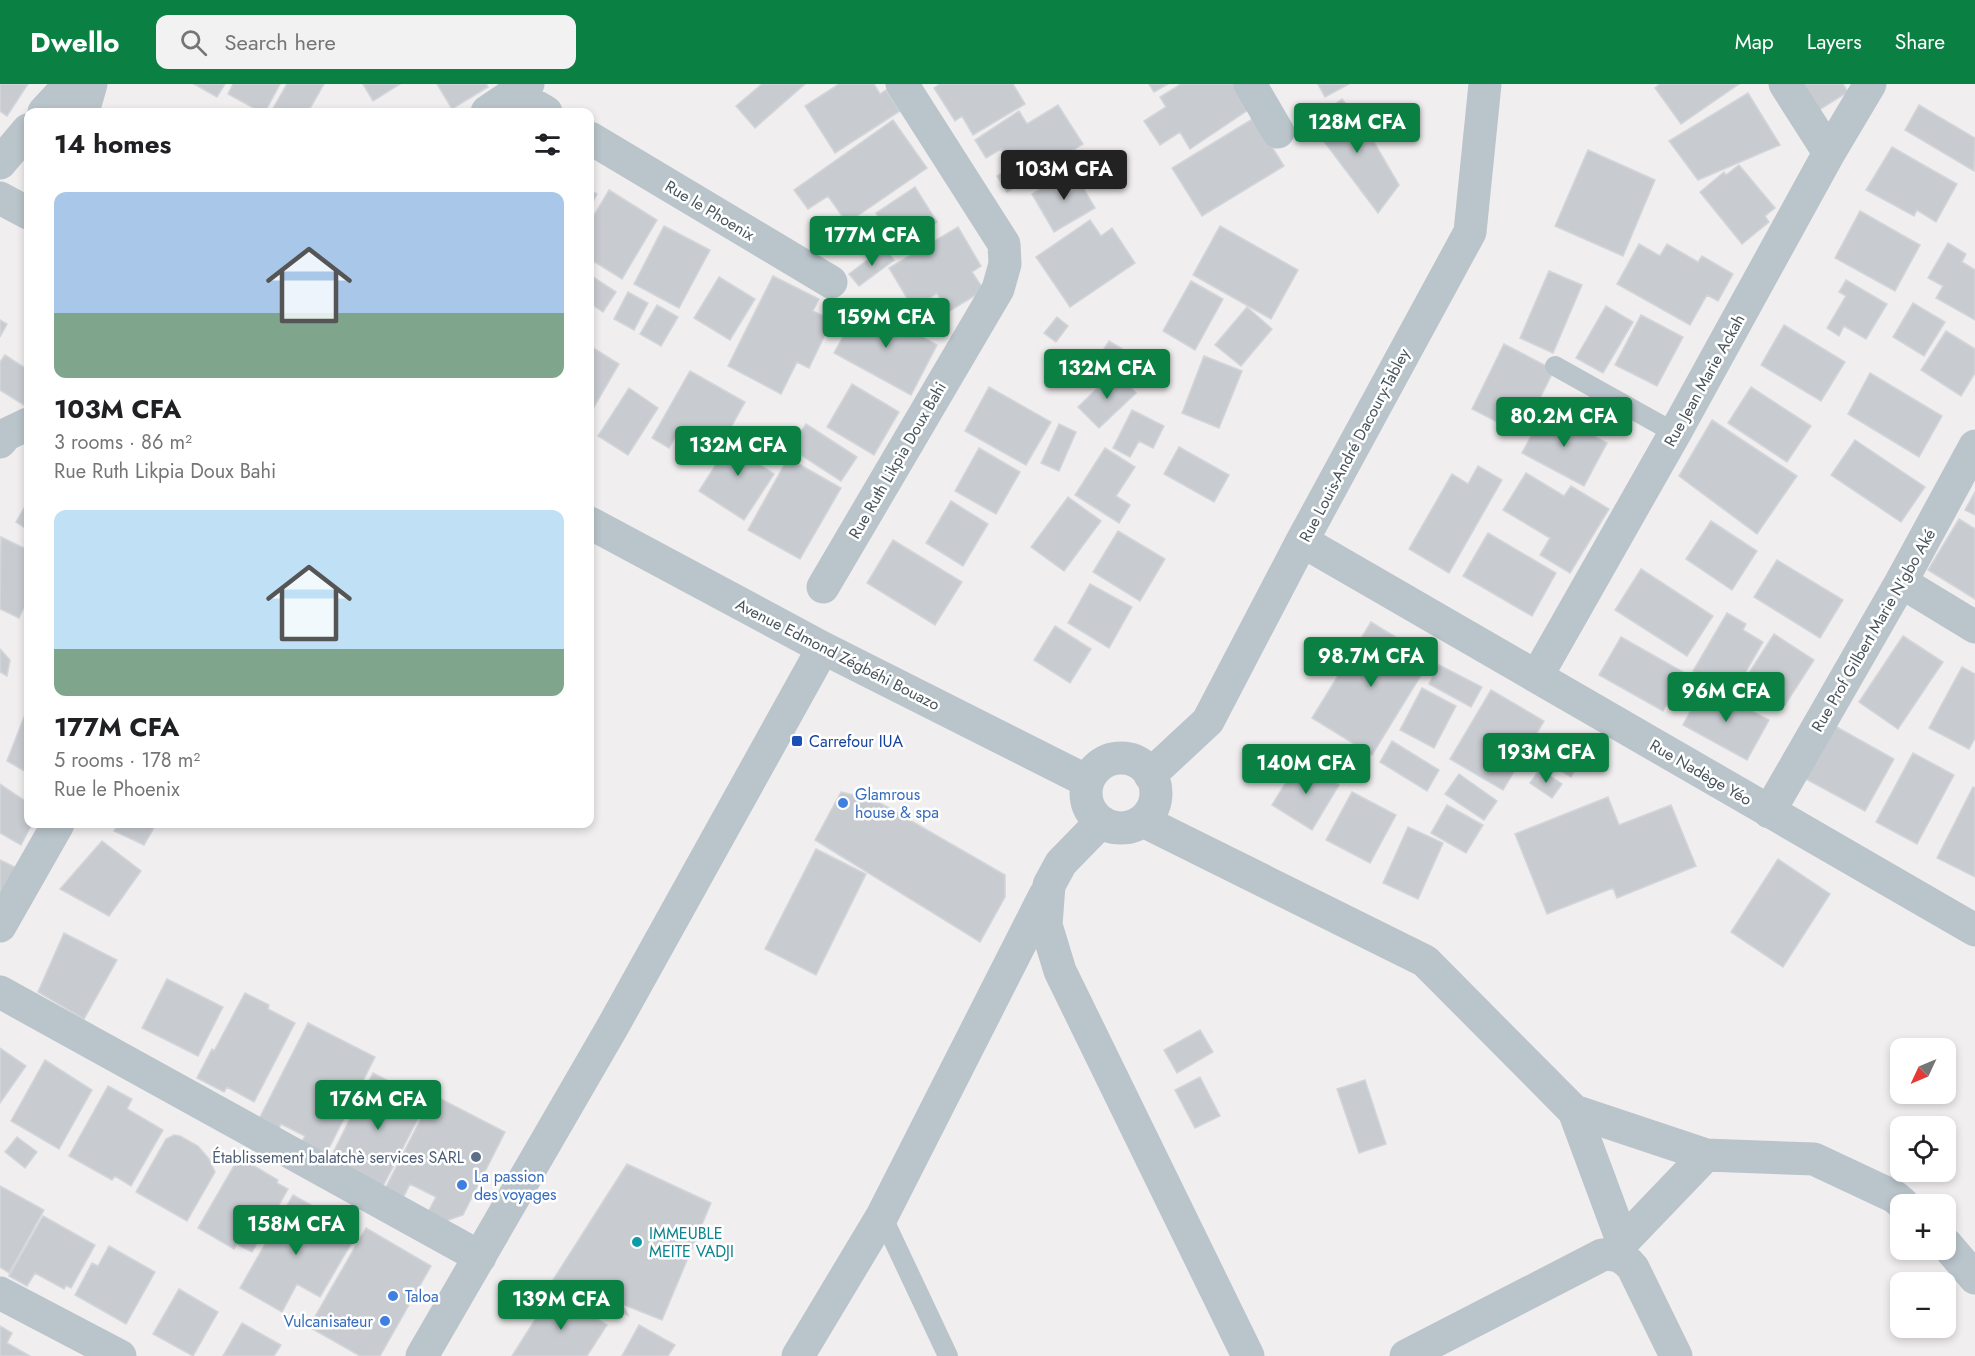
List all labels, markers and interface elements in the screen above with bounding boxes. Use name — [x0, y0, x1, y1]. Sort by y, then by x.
search box — [156, 15, 576, 69]
text: Dwello — [30, 22, 120, 63]
icon: search — [177, 26, 210, 59]
text: Search here — [225, 26, 336, 58]
text: Map — [1735, 27, 1774, 57]
text: Layers — [1807, 27, 1862, 57]
text: Share — [1895, 27, 1945, 57]
pin: 128M CFA — [1295, 103, 1419, 154]
text: 128M CFA — [1308, 108, 1406, 137]
text: 14 homes — [54, 125, 171, 163]
icon: filters — [531, 128, 564, 161]
pin: 103M CFA — [1002, 150, 1126, 201]
text: 103M CFA — [1015, 155, 1113, 184]
street label: Rue le Phoenix — [661, 175, 759, 246]
pin: 177M CFA — [810, 216, 934, 267]
text: 177M CFA — [824, 221, 920, 250]
icon: home — [255, 231, 363, 339]
pin: 159M CFA — [824, 298, 948, 349]
text: 159M CFA — [837, 303, 935, 332]
street label: Rue Jean Marie Ackah — [1658, 310, 1750, 451]
street label: Rue Louis-André Dacoury-Tabley — [1294, 344, 1416, 546]
pin: 132M CFA — [1045, 349, 1169, 400]
text: 132M CFA — [1058, 354, 1156, 383]
street label: Rue Ruth Likpia Doux Bahi — [843, 378, 952, 543]
text: 103M CFA — [54, 390, 181, 428]
pin: 80.2M CFA — [1495, 397, 1633, 448]
text: 80.2M CFA — [1510, 402, 1618, 431]
pin: 132M CFA — [676, 426, 800, 477]
text: 3 rooms · 86 m² — [54, 428, 192, 457]
text: 132M CFA — [689, 431, 787, 460]
text: Rue Ruth Likpia Doux Bahi — [54, 457, 276, 486]
street label: Rue Prof Gilbert Marie N'gbo Aké — [1806, 525, 1941, 736]
icon: home — [255, 549, 363, 657]
street label: Avenue Edmond Zégbéhi Bouazo — [732, 593, 944, 716]
pin: 98.7M CFA — [1302, 637, 1440, 688]
text: 98.7M CFA — [1318, 642, 1424, 671]
pin: 96M CFA — [1671, 672, 1781, 723]
text: 96M CFA — [1682, 677, 1770, 706]
text: 177M CFA — [54, 708, 179, 746]
place label: Carrefour IUA — [809, 730, 904, 753]
pin: 193M CFA — [1484, 733, 1608, 784]
marker: Carrefour IUA — [790, 734, 804, 748]
street label: Rue Nadège Yéo — [1645, 734, 1756, 811]
text: 193M CFA — [1497, 738, 1595, 767]
pin: 140M CFA — [1244, 744, 1368, 795]
text: 5 rooms · 178 m² — [54, 746, 200, 775]
text: 140M CFA — [1256, 749, 1356, 778]
text: Rue le Phoenix — [54, 775, 180, 804]
place label: Glamrous house & spa — [855, 783, 939, 824]
marker: Glamrous house & spa — [836, 796, 850, 810]
north arrow — [1890, 1038, 1956, 1104]
map controls — [1890, 1038, 1956, 1338]
pin: 176M CFA — [316, 1080, 440, 1131]
text: 176M CFA — [329, 1085, 427, 1114]
button: locate — [1890, 1116, 1956, 1182]
place label: Établissement balatchè services SARL — [212, 1146, 465, 1169]
marker: Établissement balatchè services SARL — [469, 1150, 483, 1164]
place label: La passion des voyages — [474, 1165, 556, 1206]
marker: La passion des voyages — [455, 1178, 469, 1192]
button: + — [1890, 1194, 1956, 1260]
pin: 158M CFA — [234, 1205, 358, 1256]
text: 158M CFA — [247, 1210, 345, 1239]
place label: IMMEUBLE MEITE VADJI — [649, 1222, 734, 1263]
marker: IMMEUBLE MEITE VADJI — [630, 1235, 644, 1249]
button: − — [1890, 1272, 1956, 1338]
pin: 139M CFA — [499, 1280, 623, 1331]
place label: Taloa — [405, 1285, 439, 1308]
text: 139M CFA — [512, 1285, 610, 1314]
marker: Taloa — [386, 1289, 400, 1303]
place label: Vulcanisateur — [283, 1310, 374, 1333]
marker: Vulcanisateur — [378, 1314, 392, 1328]

